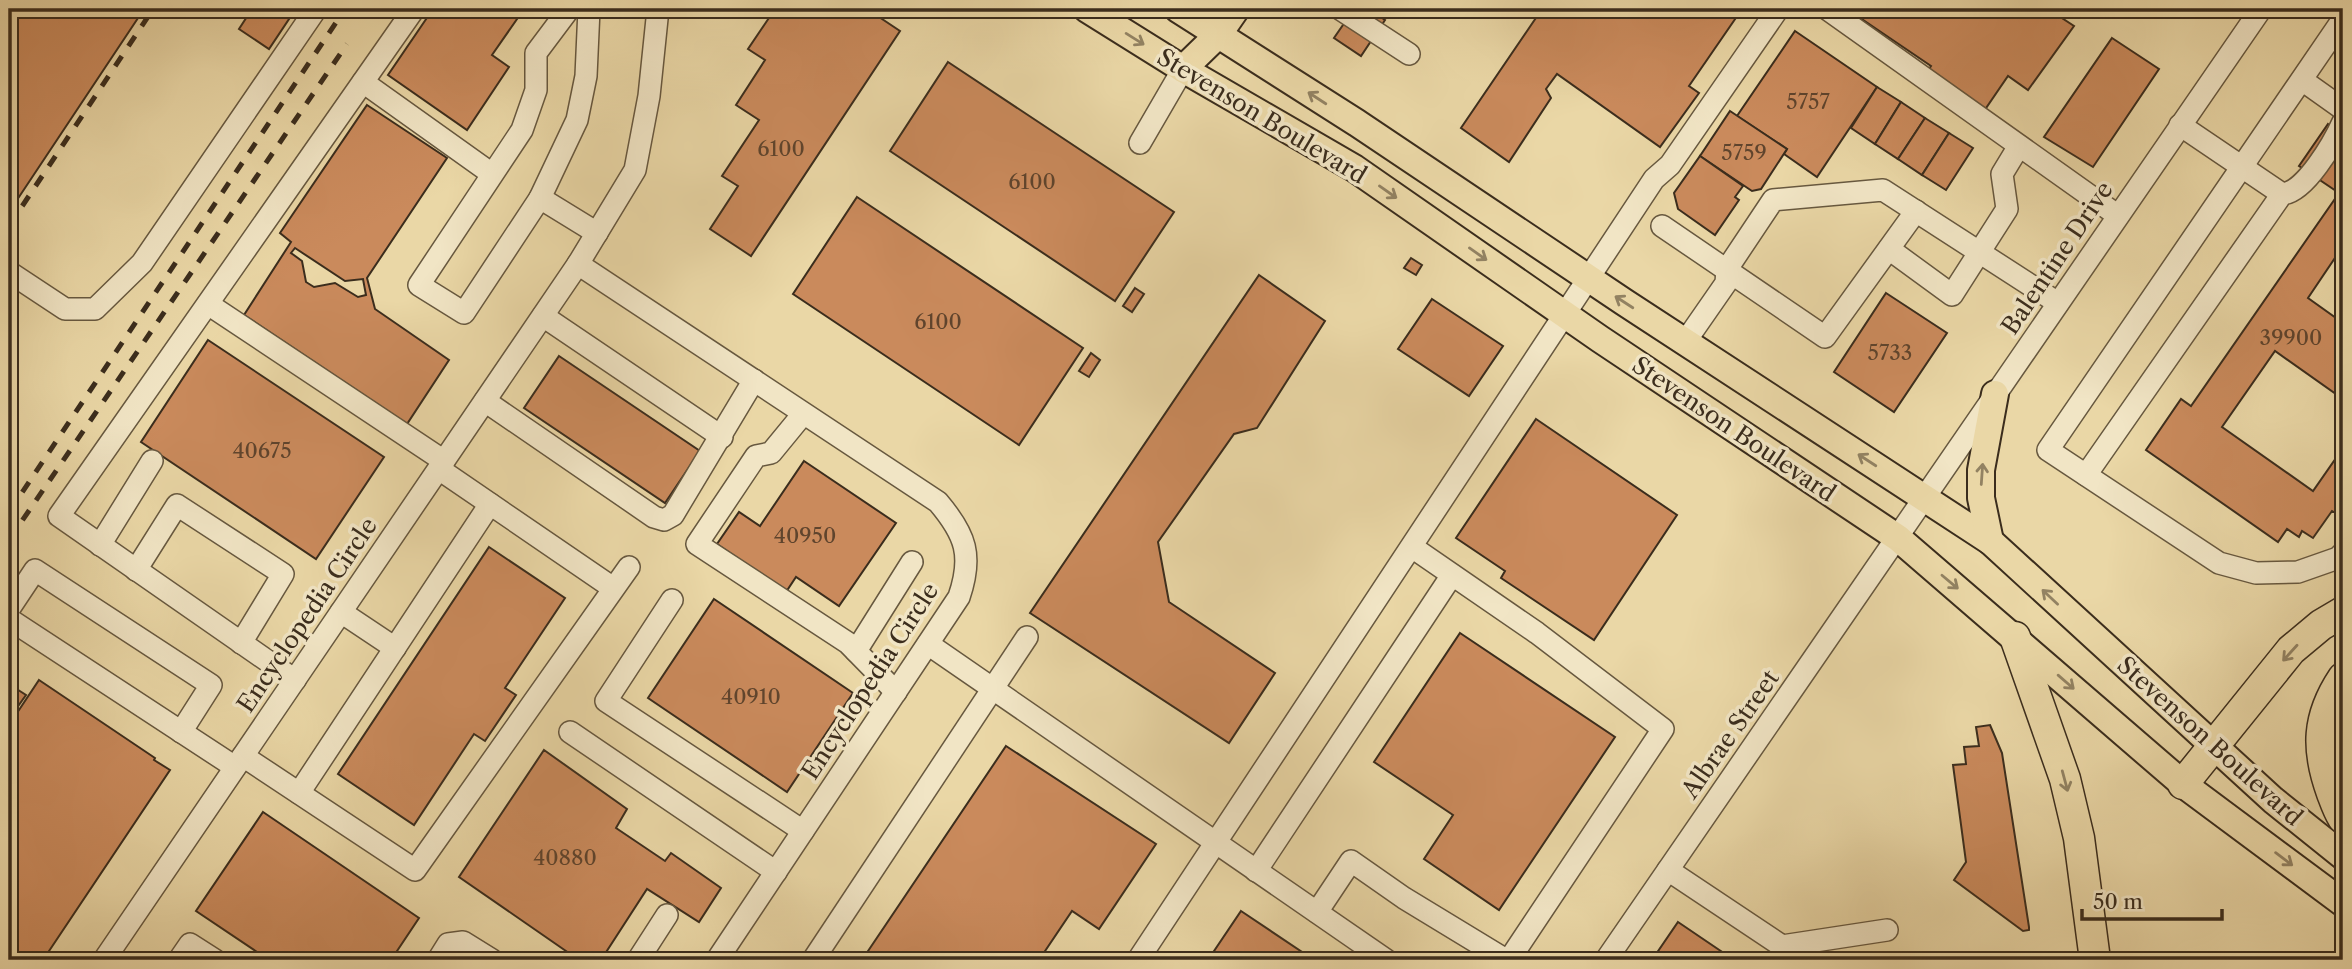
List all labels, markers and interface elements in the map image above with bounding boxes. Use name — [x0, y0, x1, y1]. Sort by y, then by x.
one-way arrow — [1124, 32, 1144, 46]
street label: Stevenson Boulevard — [1152, 42, 1372, 190]
house number: 5757 — [1786, 89, 1830, 114]
one-way arrow — [1308, 90, 1328, 104]
house number: 6100 — [757, 136, 805, 161]
house number: 5759 — [1721, 140, 1767, 165]
house number: 6100 — [1008, 169, 1056, 194]
street label: Balentine Drive — [1995, 176, 2119, 340]
one-way arrow — [1378, 185, 1397, 199]
one-way arrow — [1468, 247, 1487, 261]
one-way arrow — [1615, 294, 1634, 309]
house number: 6100 — [914, 309, 962, 334]
house number: 39900 — [2260, 325, 2322, 350]
house number: 5733 — [1868, 340, 1912, 365]
street label: Stevenson Boulevard — [1627, 350, 1841, 508]
house number: 40675 — [232, 438, 292, 463]
one-way arrow — [1858, 453, 1878, 467]
one-way arrow — [1975, 463, 1988, 486]
street label: Encyclopedia Circle — [231, 512, 383, 718]
house number: 40950 — [774, 523, 836, 548]
one-way arrow — [1940, 574, 1958, 590]
street label: Encyclopedia Circle — [796, 577, 944, 785]
one-way arrow — [2041, 589, 2059, 605]
one-way arrow — [2281, 644, 2298, 661]
street label: Stevenson Boulevard — [2111, 650, 2309, 832]
street label: Albrae Street — [1675, 664, 1785, 805]
one-way arrow — [2057, 674, 2075, 690]
house number: 40910 — [721, 684, 781, 709]
one-way arrow — [2059, 769, 2072, 792]
house number: 40880 — [533, 845, 597, 870]
one-way arrow — [2274, 852, 2293, 867]
scale bar — [2082, 878, 2222, 922]
text: 50 m — [2093, 889, 2143, 914]

